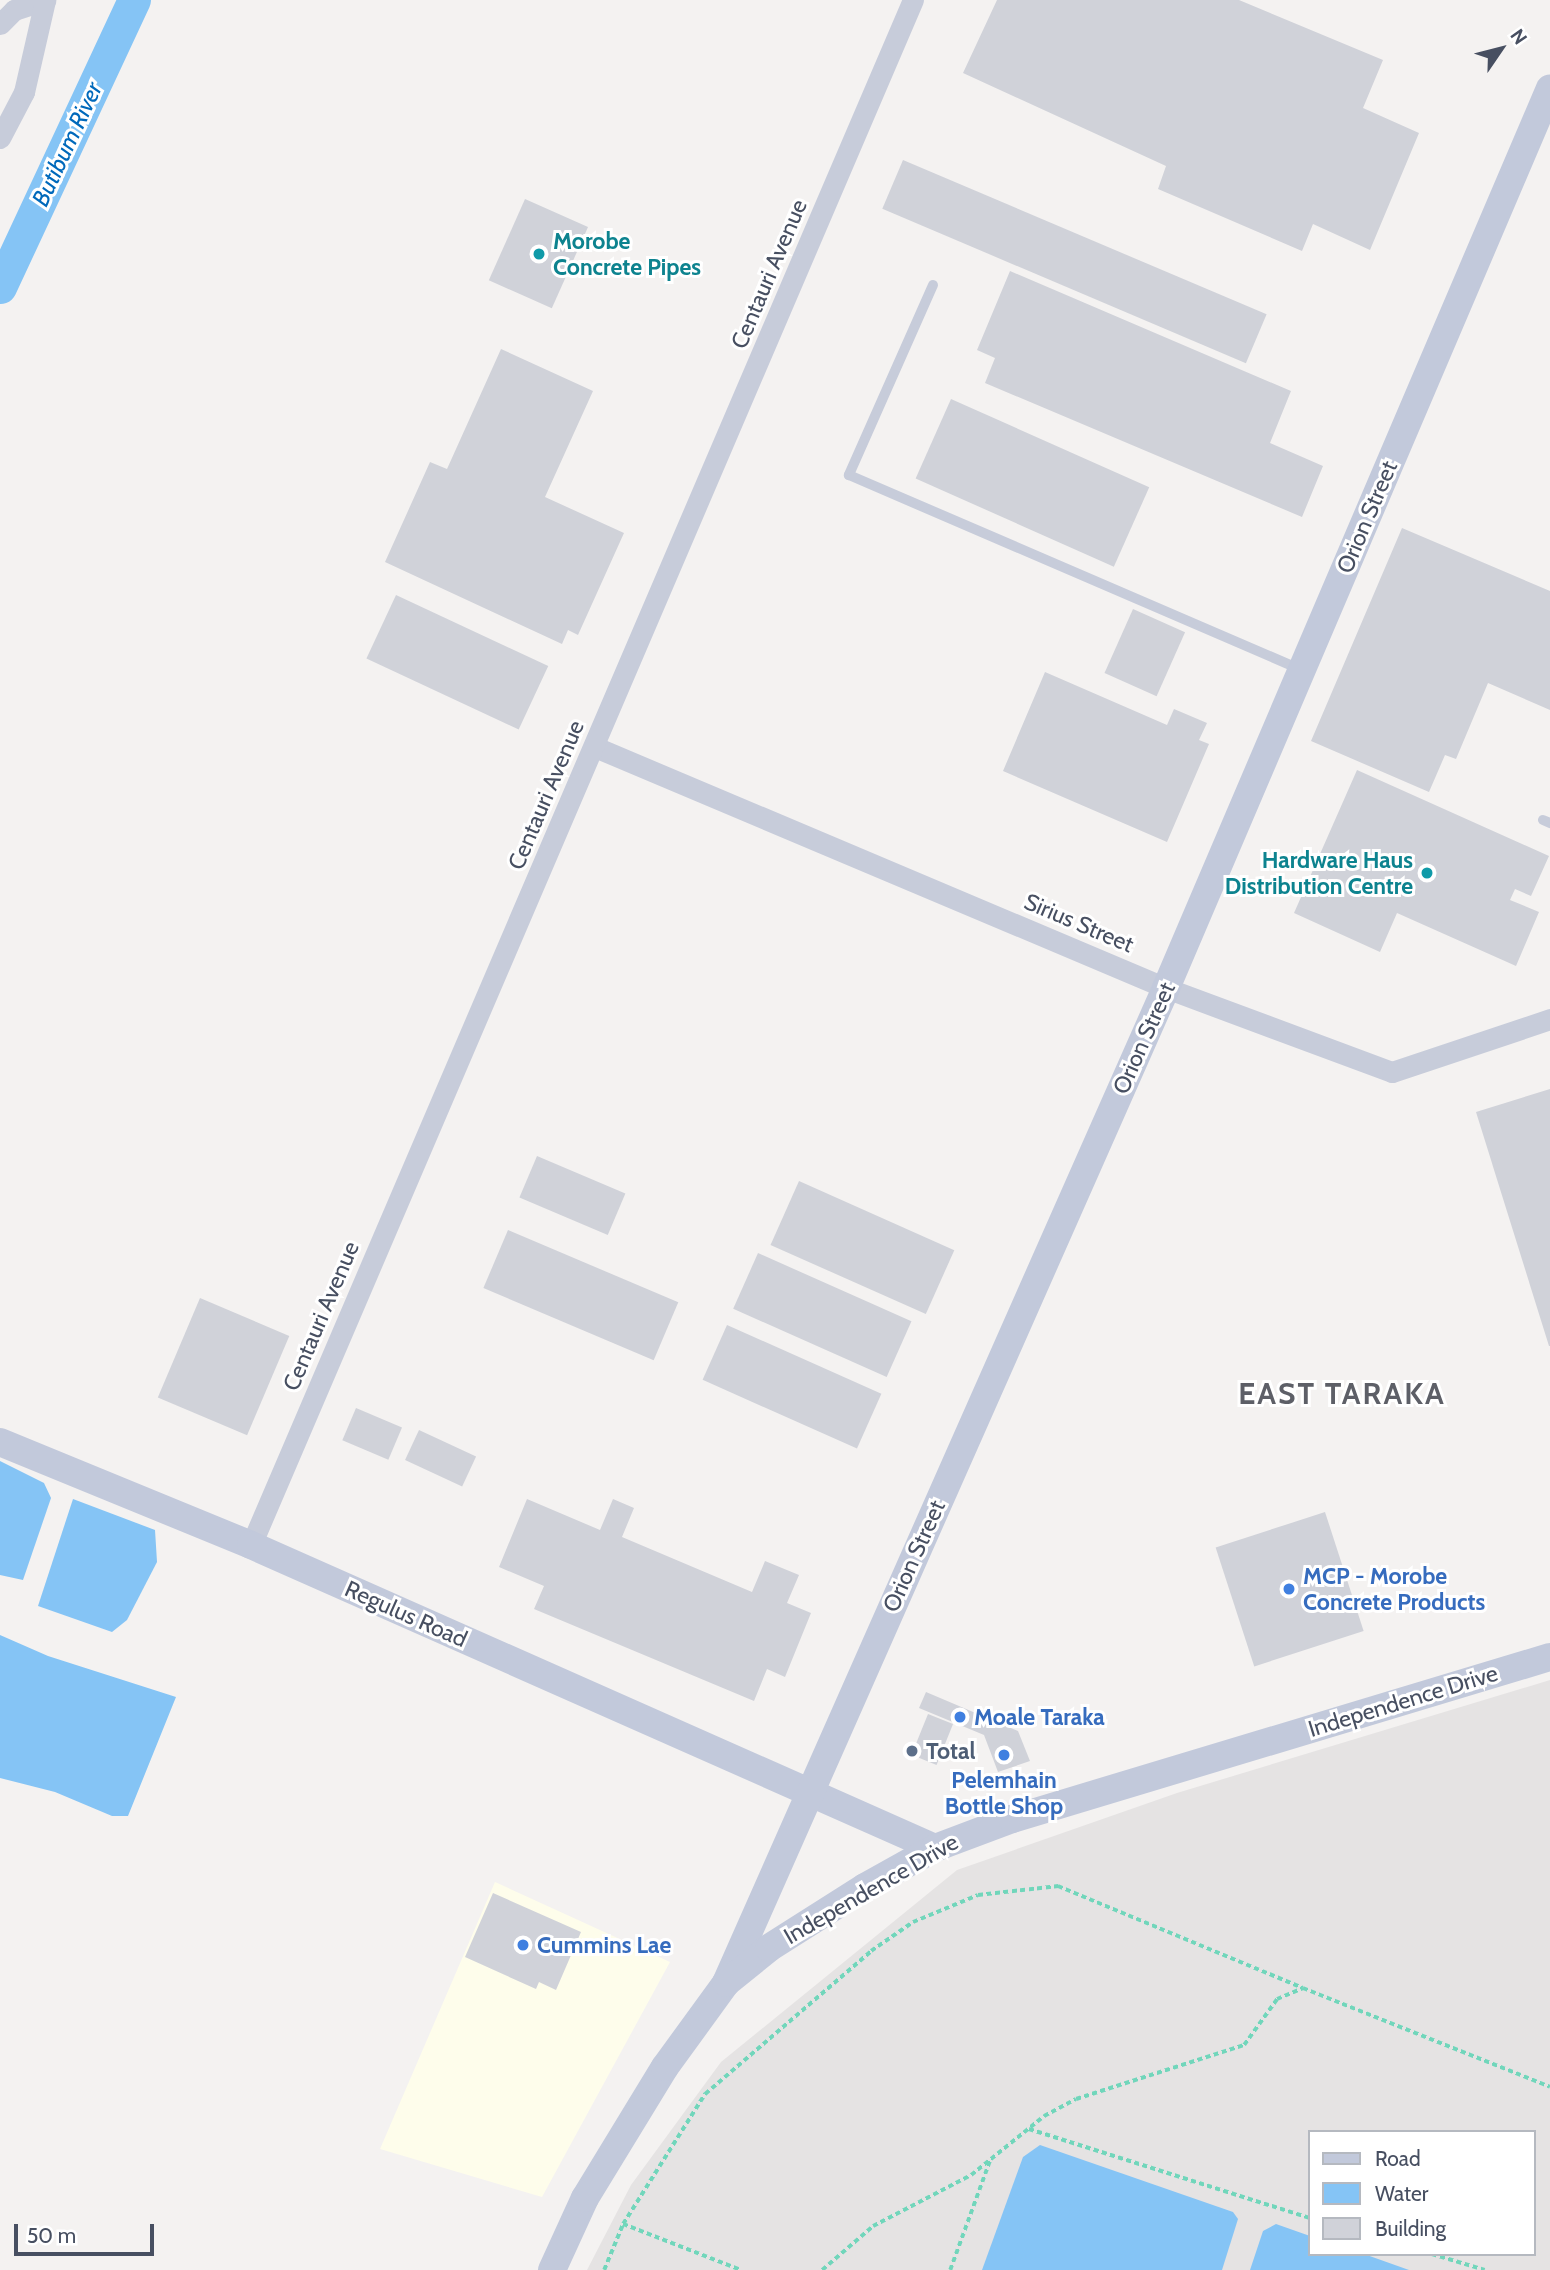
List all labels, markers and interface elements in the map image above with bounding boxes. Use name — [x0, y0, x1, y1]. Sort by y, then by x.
north arrow — [1466, 14, 1536, 84]
text: N — [1505, 25, 1532, 49]
water label: Butibum River — [26, 77, 108, 211]
street label: Centauri Avenue — [725, 195, 813, 353]
place label: Morobe Concrete Pipes — [553, 227, 701, 281]
marker: Morobe Concrete Pipes — [531, 246, 547, 262]
street label: Orion Street — [1331, 457, 1403, 577]
street label: Centauri Avenue — [502, 716, 590, 874]
place label: Hardware Haus Distribution Centre — [1225, 846, 1413, 900]
marker: Hardware Haus Distribution Centre — [1419, 865, 1435, 881]
street label: Sirius Street — [1020, 888, 1138, 958]
street label: Orion Street — [1107, 978, 1181, 1098]
street label: Centauri Avenue — [277, 1237, 365, 1395]
district label: EAST TARAKA — [1240, 1376, 1444, 1412]
street label: Orion Street — [877, 1496, 951, 1616]
place label: MCP - Morobe Concrete Products — [1303, 1562, 1485, 1616]
street label: Regulus Road — [341, 1575, 471, 1653]
marker: MCP - Morobe Concrete Products — [1281, 1581, 1297, 1597]
street label: Independence Drive — [1305, 1659, 1501, 1743]
place label: Moale Taraka — [974, 1703, 1105, 1731]
marker: Moale Taraka — [952, 1709, 968, 1725]
place label: Total — [926, 1737, 975, 1765]
marker: Total — [904, 1743, 920, 1759]
marker: Pelemhain Bottle Shop — [996, 1747, 1012, 1763]
place label: Pelemhain Bottle Shop — [945, 1766, 1063, 1820]
street label: Independence Drive — [779, 1828, 963, 1950]
place label: Cummins Lae — [537, 1931, 671, 1959]
marker: Cummins Lae — [515, 1937, 531, 1953]
legend — [1308, 2130, 1536, 2256]
text: Road — [1375, 2146, 1421, 2171]
text: Water — [1375, 2181, 1428, 2206]
scale bar — [18, 2210, 158, 2254]
text: Building — [1375, 2216, 1446, 2241]
text: 50 m — [27, 2223, 76, 2248]

